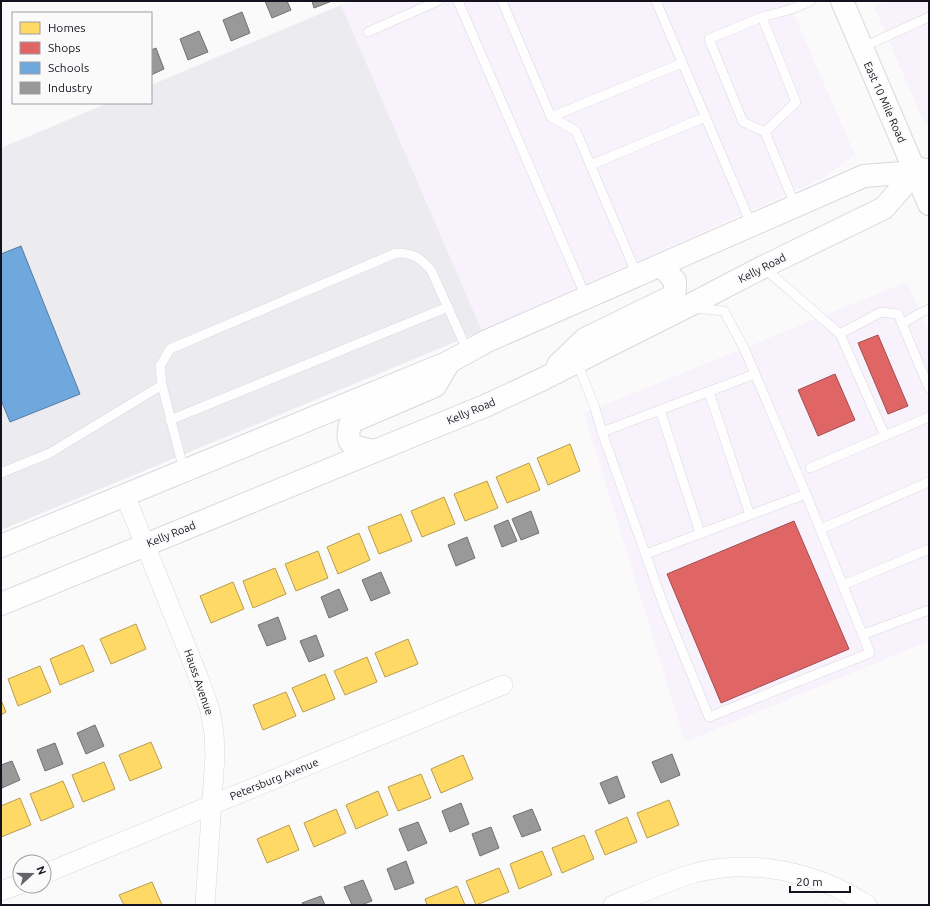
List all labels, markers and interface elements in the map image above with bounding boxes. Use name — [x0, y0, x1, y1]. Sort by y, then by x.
legend — [12, 12, 152, 104]
text: Homes — [48, 21, 86, 34]
text: Shops — [48, 41, 80, 54]
street label: East 10 Mile Road — [862, 60, 908, 144]
text: Schools — [48, 61, 89, 74]
text: Industry — [48, 81, 93, 94]
street label: Kelly Road — [736, 251, 788, 285]
street label: Kelly Road — [445, 395, 497, 427]
street label: Kelly Road — [145, 519, 197, 549]
street label: Hauss Avenue — [182, 648, 216, 716]
street label: Petersburg Avenue — [228, 756, 320, 802]
north arrow — [12, 854, 52, 894]
text: N — [34, 864, 48, 876]
scale bar — [790, 868, 850, 894]
text: 20 m — [796, 875, 823, 888]

